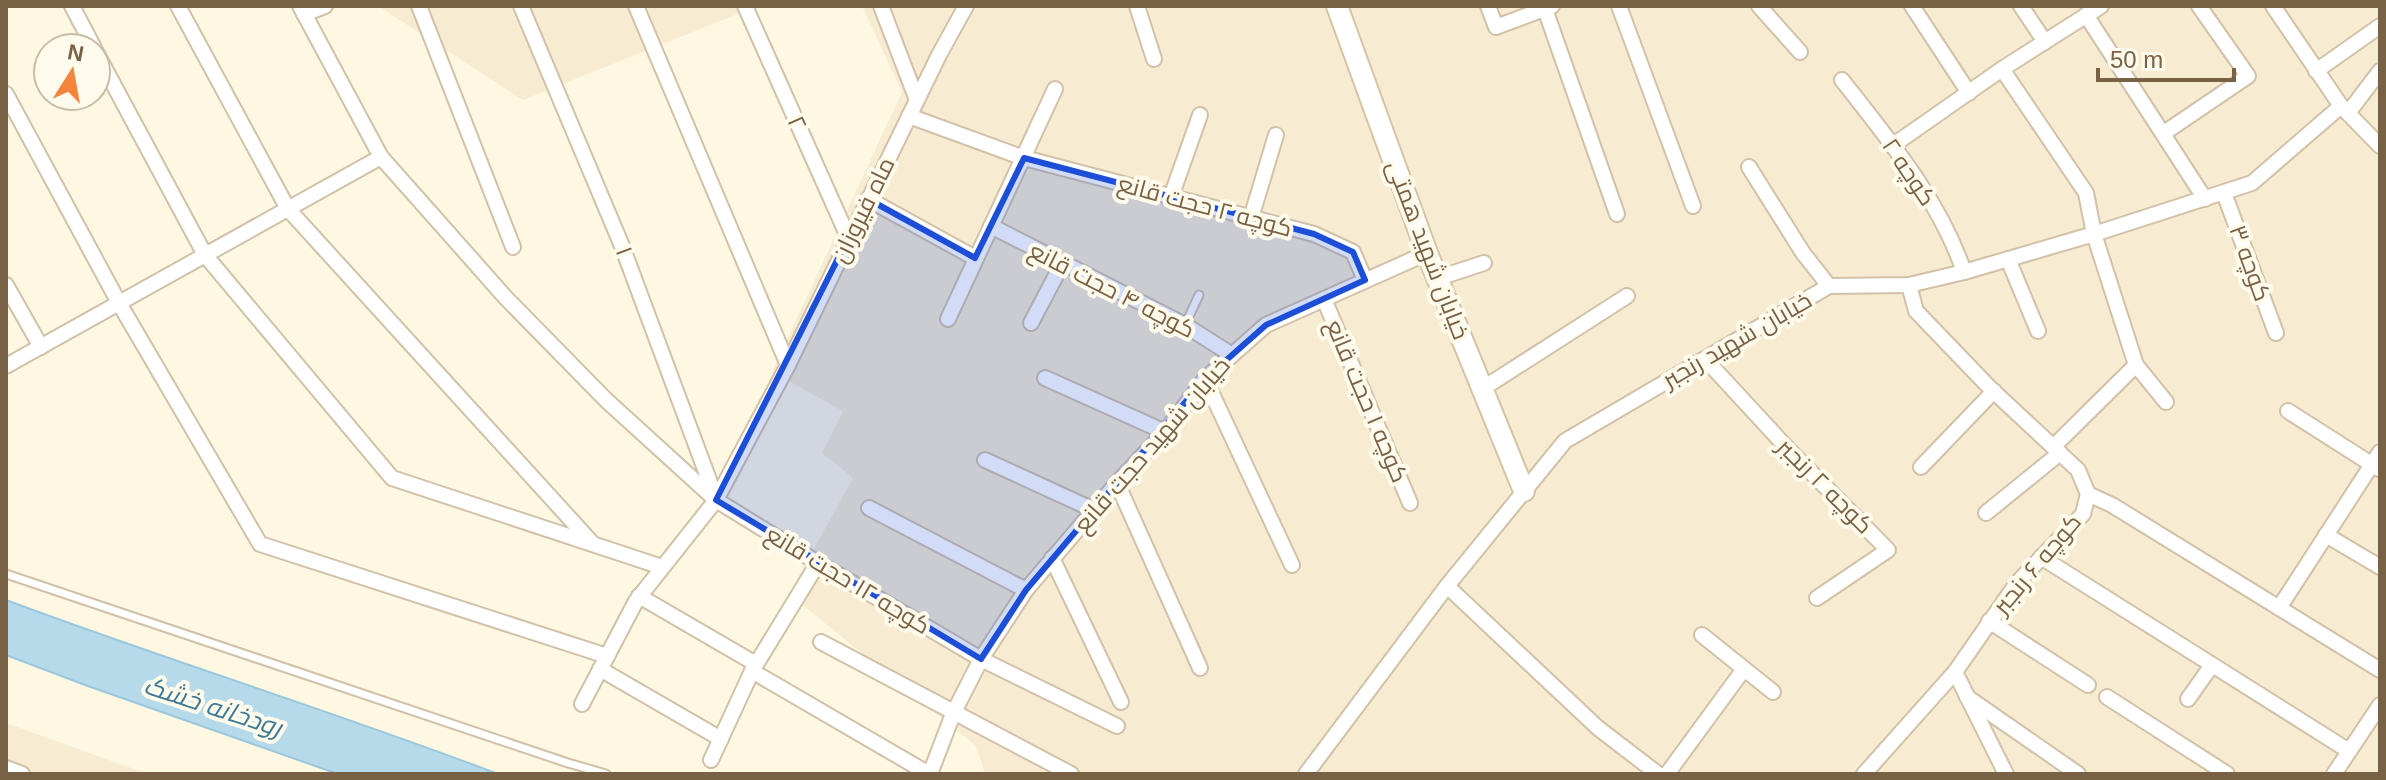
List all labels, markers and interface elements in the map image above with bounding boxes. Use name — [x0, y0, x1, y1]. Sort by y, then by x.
north arrow — [32, 32, 112, 112]
scale bar — [2098, 32, 2234, 82]
text: N — [66, 39, 86, 67]
text: 50 m — [2110, 46, 2163, 73]
street label: ۲ — [783, 112, 812, 134]
street label: کوچه ۲ — [1875, 133, 1942, 212]
street label: ماه فیروزان — [825, 153, 901, 267]
street label: خیابان شهید همتی — [1381, 157, 1475, 343]
street label: کوچه ۲ حجت قانع — [1114, 169, 1295, 245]
street label: کوچه ۳ — [2221, 221, 2277, 306]
street label: کوچه ۴ حجت قانع — [1023, 236, 1200, 346]
street label: ۱ — [611, 243, 638, 259]
street label: خیابان شهید رنجبر — [1656, 286, 1816, 395]
street label: کوچه ۱ حجت قانع — [1318, 315, 1414, 487]
street label: خیابان شهید حجت قانع — [1068, 352, 1237, 540]
street label: کوچه ۲ رنجبر — [1769, 431, 1879, 541]
street label: کوچه ۶ رنجبر — [1986, 508, 2089, 623]
street label: کوچه ۱۲ حجت قانع — [760, 520, 935, 642]
water label: رودخانه خشک — [140, 670, 288, 743]

